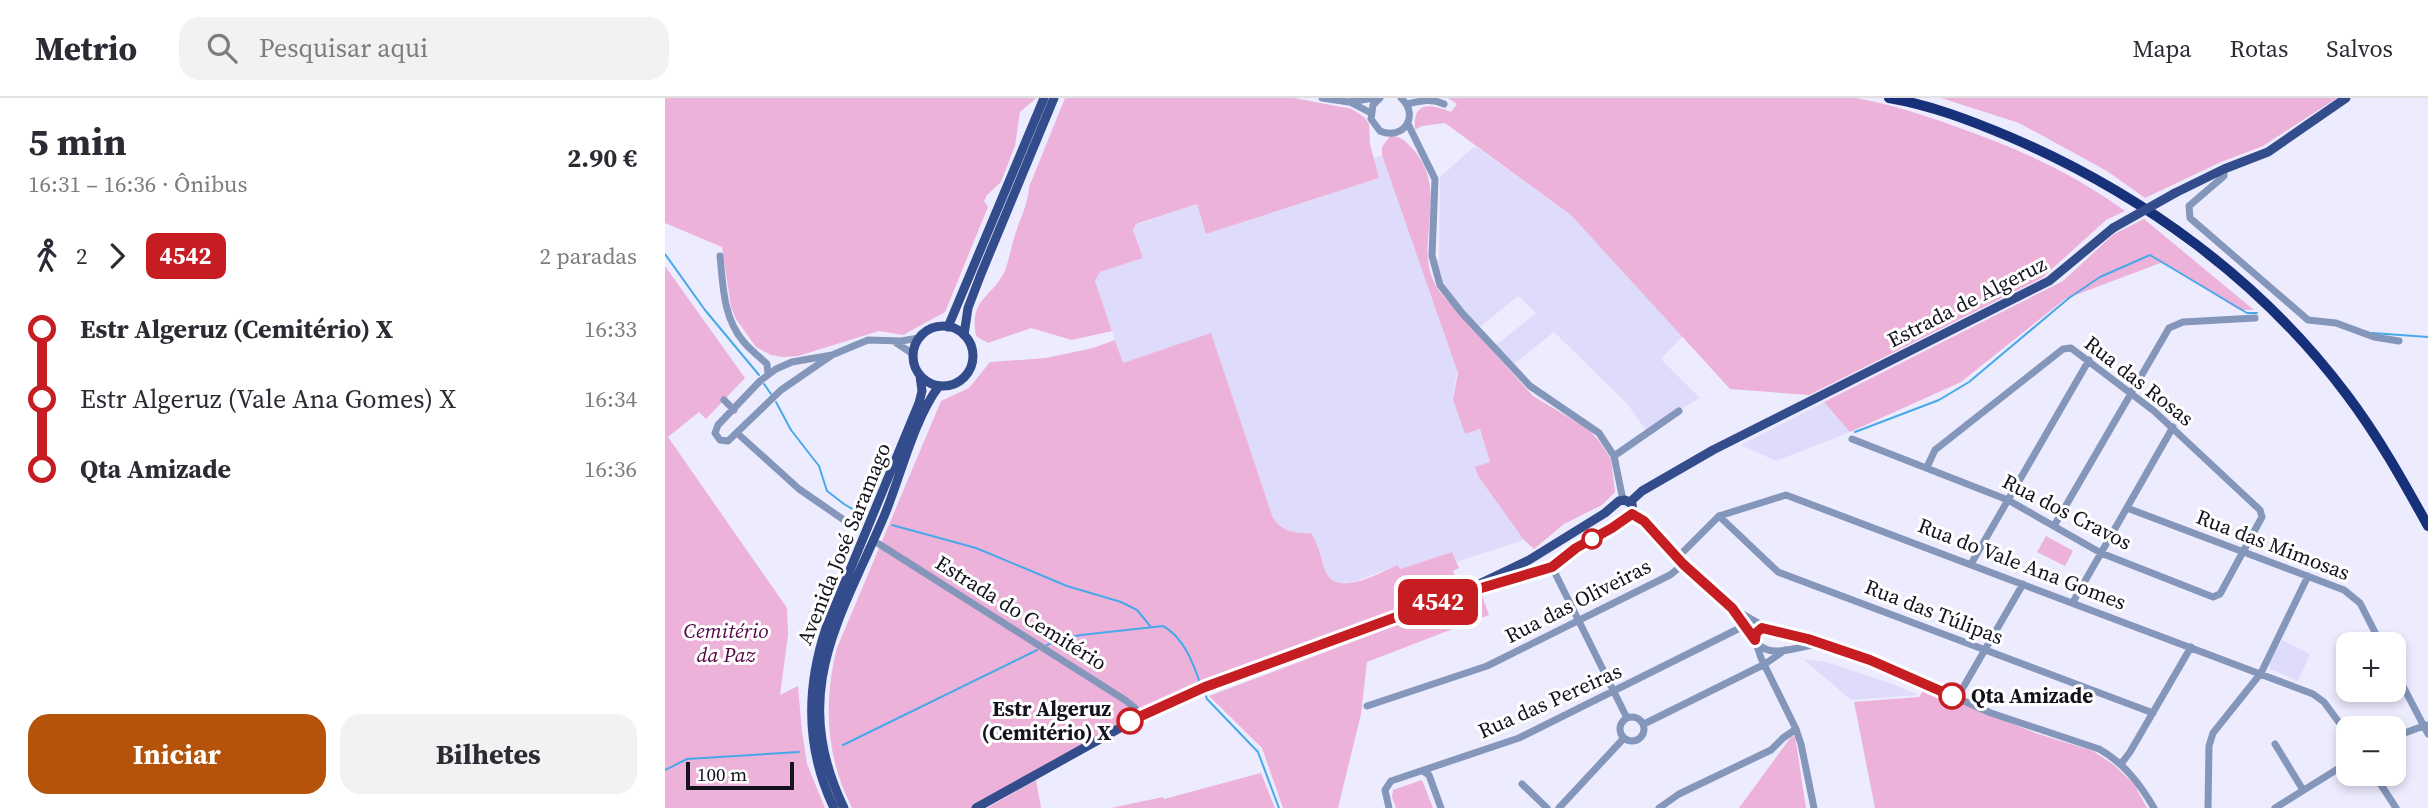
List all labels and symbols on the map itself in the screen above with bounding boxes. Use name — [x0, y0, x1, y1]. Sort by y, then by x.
street label: Estrada de Algeruz — [1882, 249, 2052, 354]
street label: Rua das Rosas — [2079, 329, 2200, 433]
street label: Avenida José Saramago — [790, 438, 897, 649]
street label: Rua dos Cravos — [1998, 466, 2137, 557]
street label: Rua das Mimosas — [2192, 502, 2354, 587]
street label: Rua do Vale Ana Gomes — [1914, 510, 2130, 617]
unlabelled marker — [1582, 529, 1602, 549]
street label: Estrada do Cemitério — [930, 548, 1112, 677]
street label: Rua das Oliveiras — [1500, 551, 1656, 650]
street label: Rua das Túlipas — [1861, 572, 2008, 651]
line badge: 4542 — [1389, 579, 1487, 625]
park label: Cemitério da Paz — [683, 616, 769, 669]
street label: Rua das Pereiras — [1473, 656, 1626, 745]
place label: Qta Amizade — [1971, 681, 2093, 710]
marker: Qta Amizade — [1939, 683, 1965, 709]
place label: Estr Algeruz (Cemitério) X — [982, 694, 1111, 747]
marker: Estr Algeruz (Cemitério) X — [1117, 708, 1143, 734]
scale bar — [686, 759, 795, 791]

